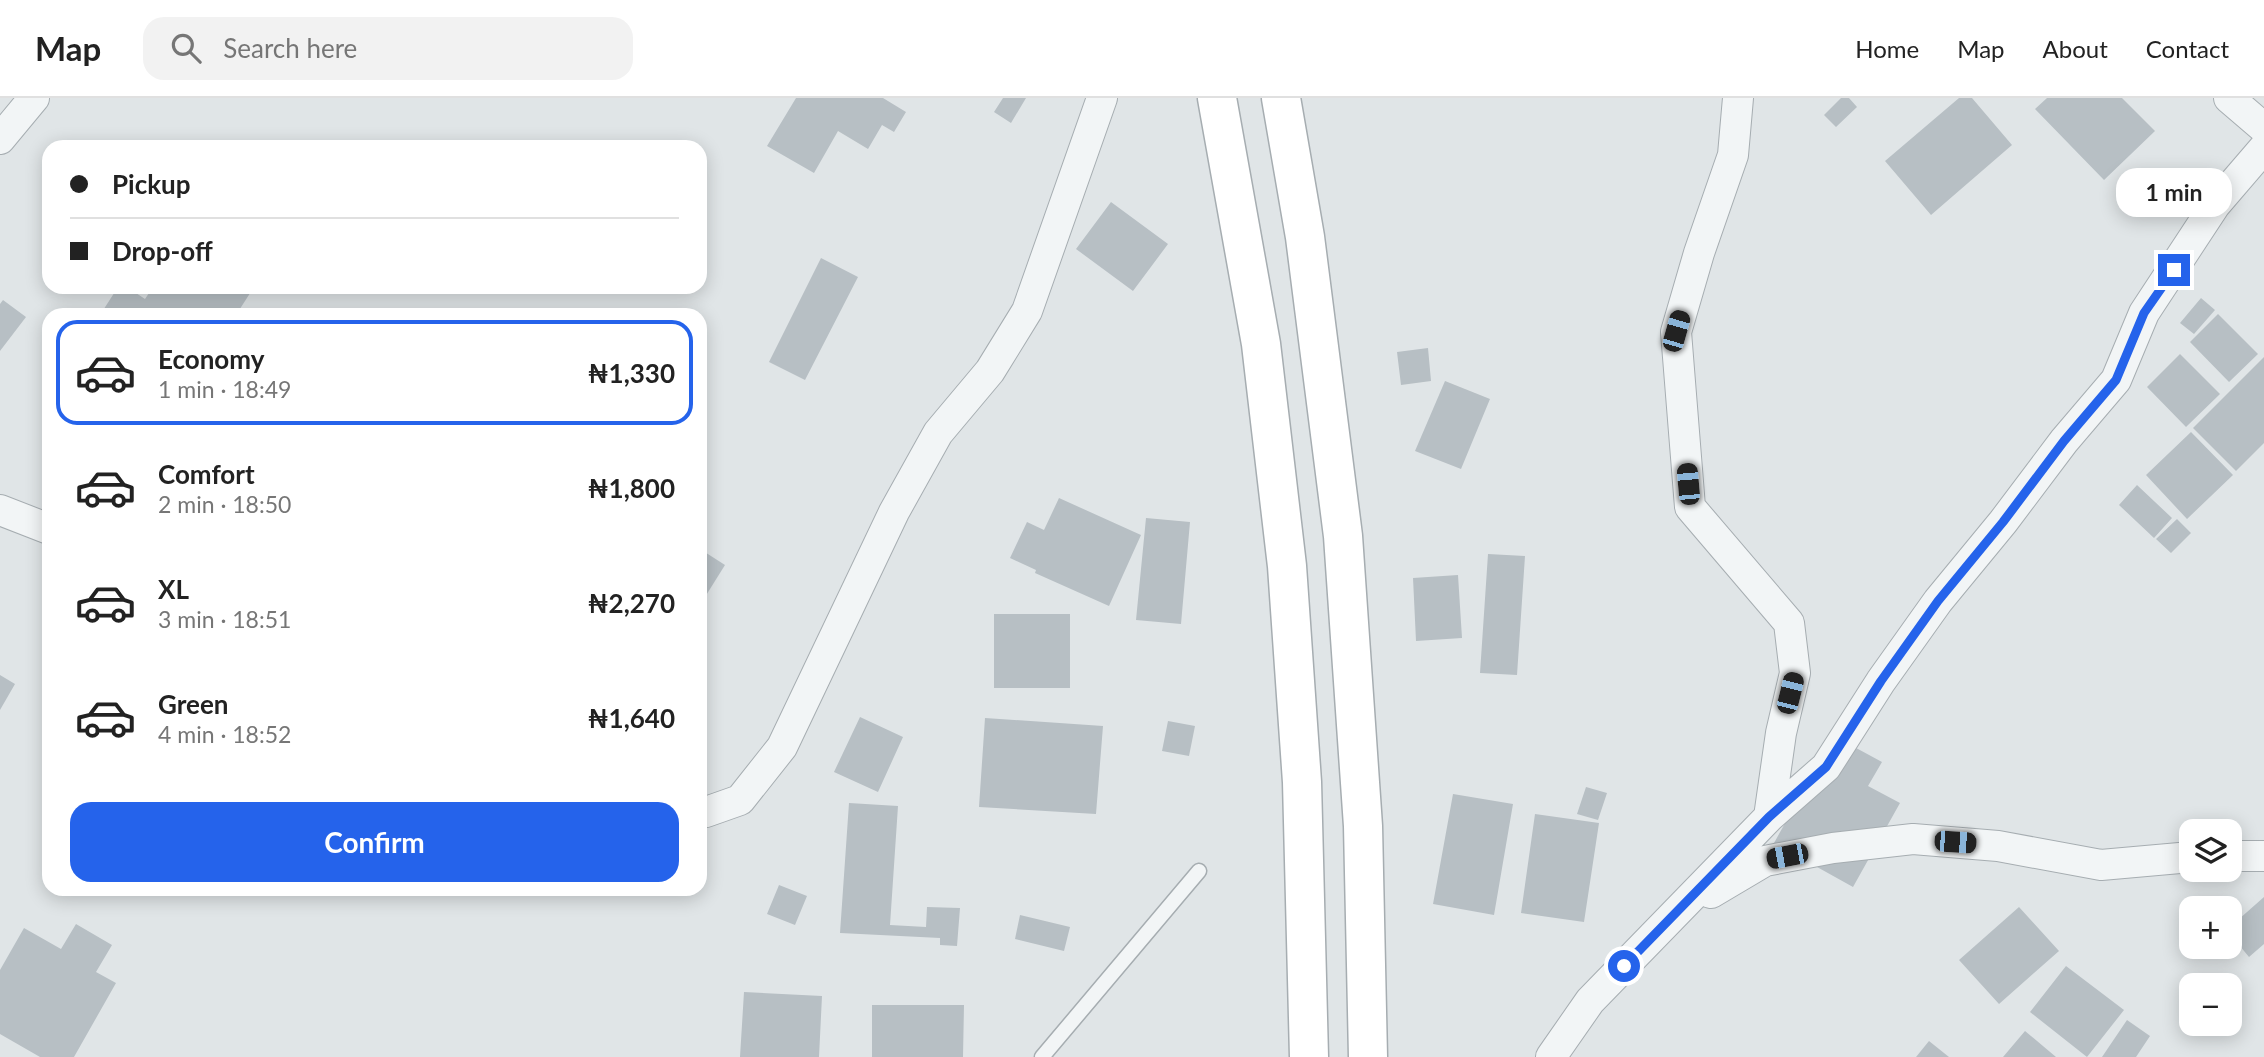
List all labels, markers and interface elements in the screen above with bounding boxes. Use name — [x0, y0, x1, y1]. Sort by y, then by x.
search box — [143, 17, 633, 80]
text: Map — [35, 28, 101, 68]
icon: search — [167, 29, 205, 67]
text: Search here — [223, 32, 357, 64]
text: Home — [1855, 34, 1919, 63]
text: Map — [1957, 34, 2005, 63]
text: About — [2043, 34, 2108, 63]
text: Contact — [2146, 34, 2229, 63]
text: Pickup — [112, 168, 191, 200]
callout: 1 min — [2116, 169, 2232, 218]
text: 1 min — [2145, 178, 2203, 206]
text: Drop-off — [112, 235, 213, 267]
route end — [2158, 254, 2190, 286]
car — [1661, 308, 1692, 354]
icon: car — [74, 341, 137, 404]
text: Economy — [158, 343, 264, 375]
text: ₦1,330 — [588, 357, 675, 389]
text: 1 min · 18:49 — [158, 375, 291, 403]
icon: car — [74, 456, 137, 519]
text: Comfort — [158, 458, 255, 490]
car — [1676, 462, 1701, 506]
text: ₦1,800 — [588, 472, 675, 504]
text: 2 min · 18:50 — [158, 490, 291, 518]
icon: car — [74, 571, 137, 634]
text: XL — [158, 573, 189, 605]
text: ₦2,270 — [588, 587, 675, 619]
text: 3 min · 18:51 — [158, 605, 291, 633]
car — [1775, 670, 1806, 716]
icon: car — [74, 686, 137, 749]
text: Green — [158, 688, 228, 720]
text: ₦1,640 — [588, 702, 675, 734]
text: 4 min · 18:52 — [158, 720, 291, 748]
button: Confirm — [70, 802, 679, 882]
map controls — [2179, 819, 2242, 1036]
button: layers — [2179, 819, 2242, 882]
car — [1934, 830, 1977, 854]
car — [1765, 842, 1810, 870]
button: + — [2179, 896, 2242, 959]
route start — [1608, 950, 1640, 982]
button: − — [2179, 973, 2242, 1036]

